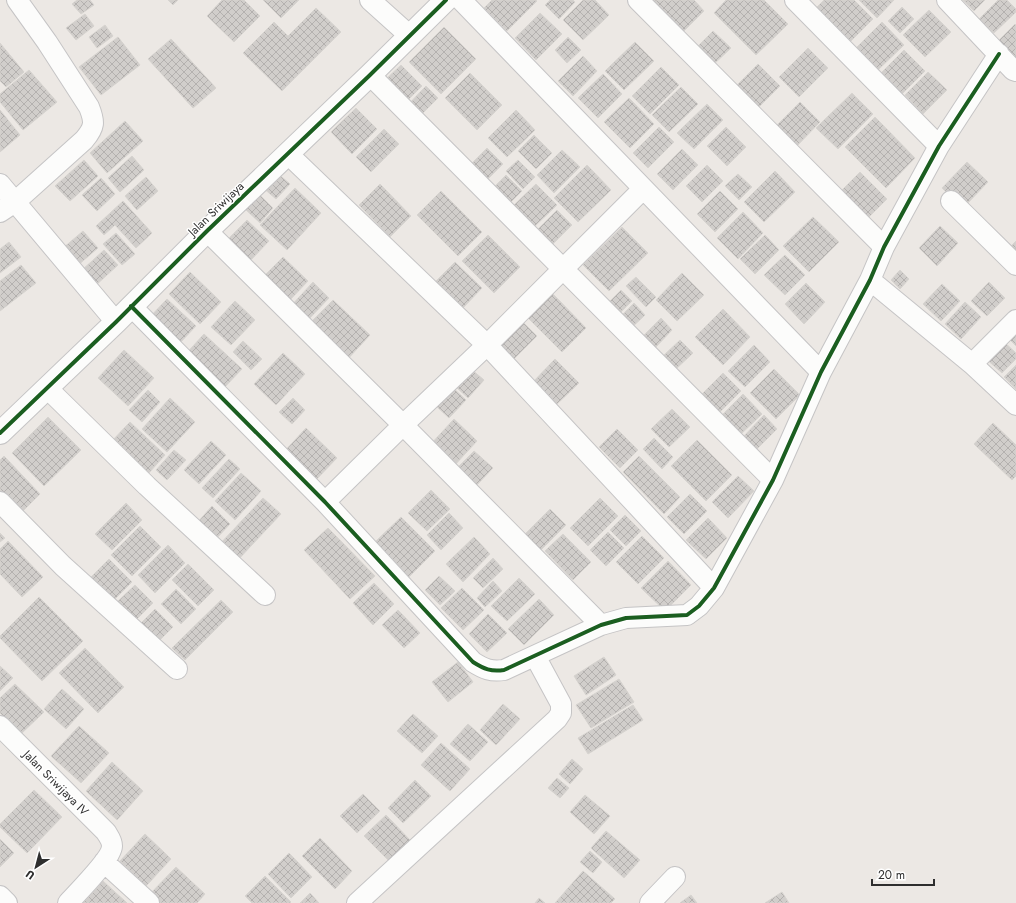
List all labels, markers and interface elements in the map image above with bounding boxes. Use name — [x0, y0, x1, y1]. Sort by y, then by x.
street label: Jalan Sriwijaya — [182, 177, 248, 242]
street label: Jalan Sriwijaya IV — [18, 745, 93, 820]
north arrow — [16, 847, 56, 887]
scale bar — [872, 861, 934, 887]
text: U — [22, 866, 38, 884]
text: 20 m — [878, 866, 905, 884]

